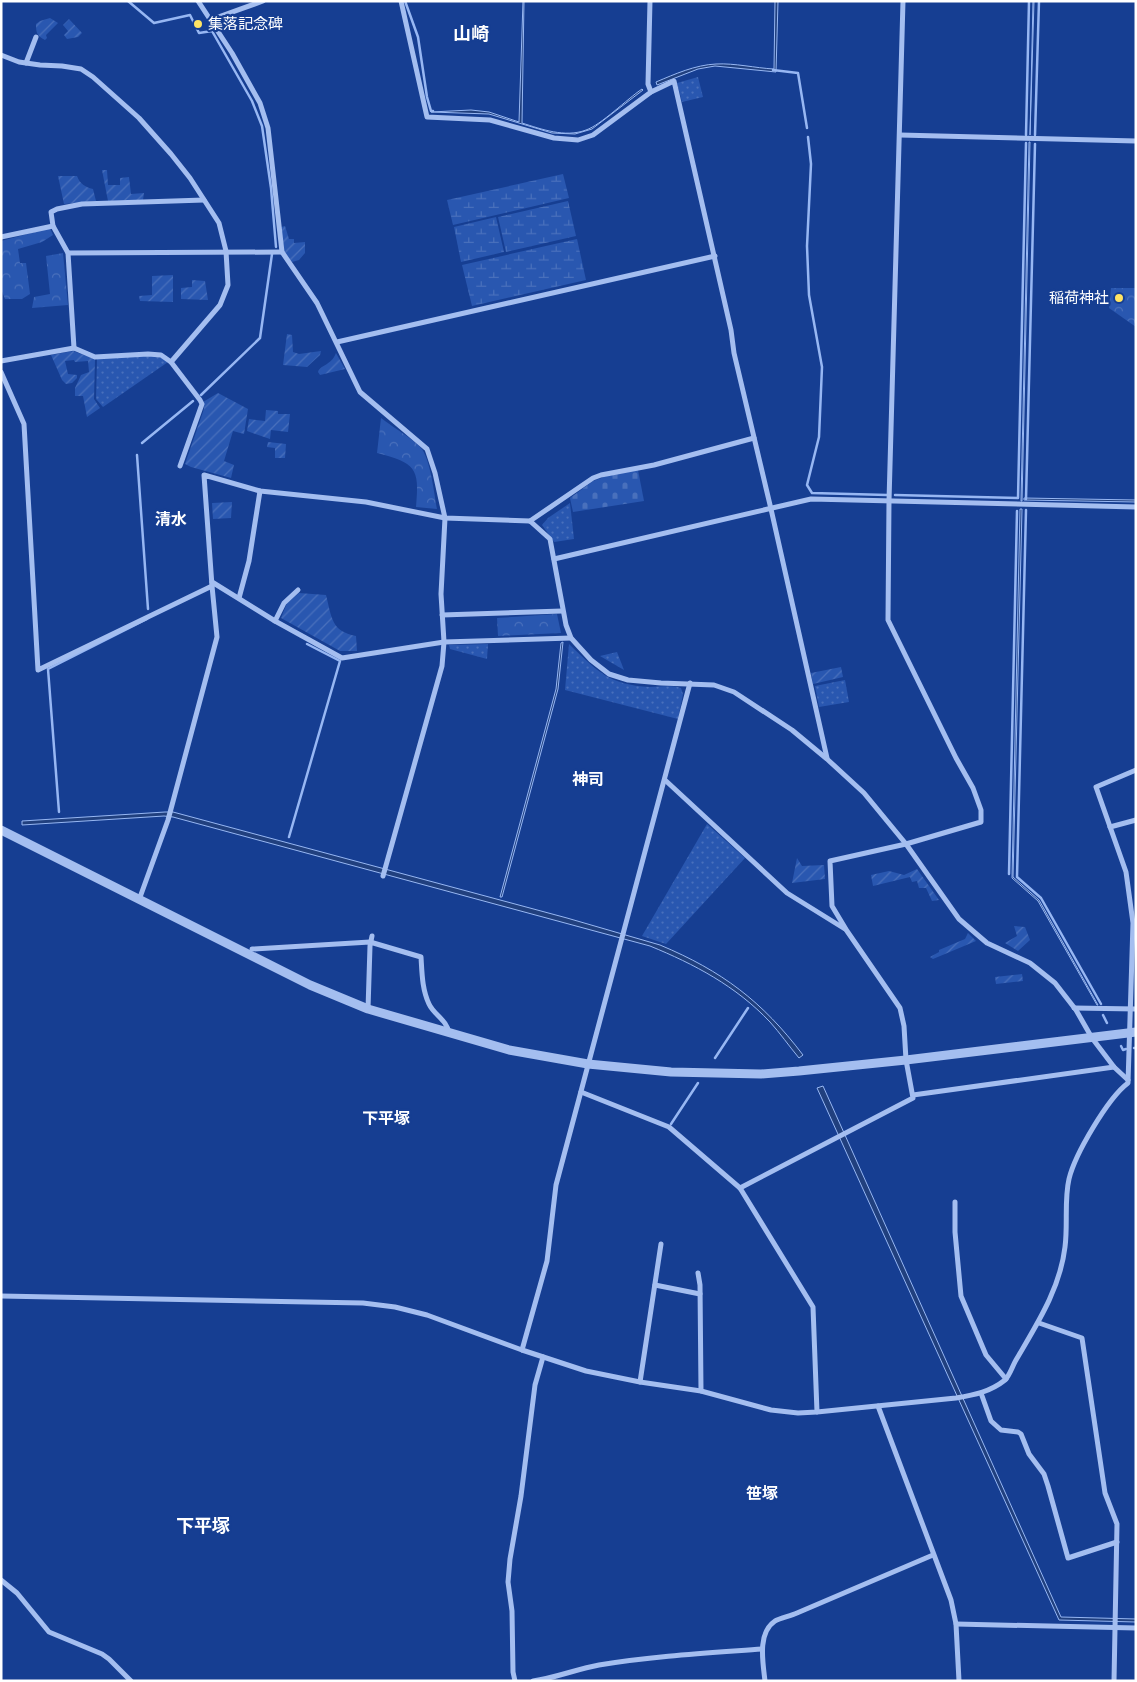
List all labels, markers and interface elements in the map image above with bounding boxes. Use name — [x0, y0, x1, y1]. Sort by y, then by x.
place label: 集落記念碑 — [208, 15, 283, 33]
marker: 集落記念碑 — [192, 18, 204, 30]
district label: 山崎 — [453, 23, 489, 45]
place label: 稲荷神社 — [1049, 289, 1109, 307]
marker: 稲荷神社 — [1113, 292, 1125, 304]
district label: 清水 — [155, 510, 187, 529]
district label: 神司 — [572, 770, 604, 789]
district label: 下平塚 — [362, 1109, 410, 1128]
district label: 笹塚 — [746, 1484, 778, 1503]
district label: 下平塚 — [176, 1515, 230, 1537]

